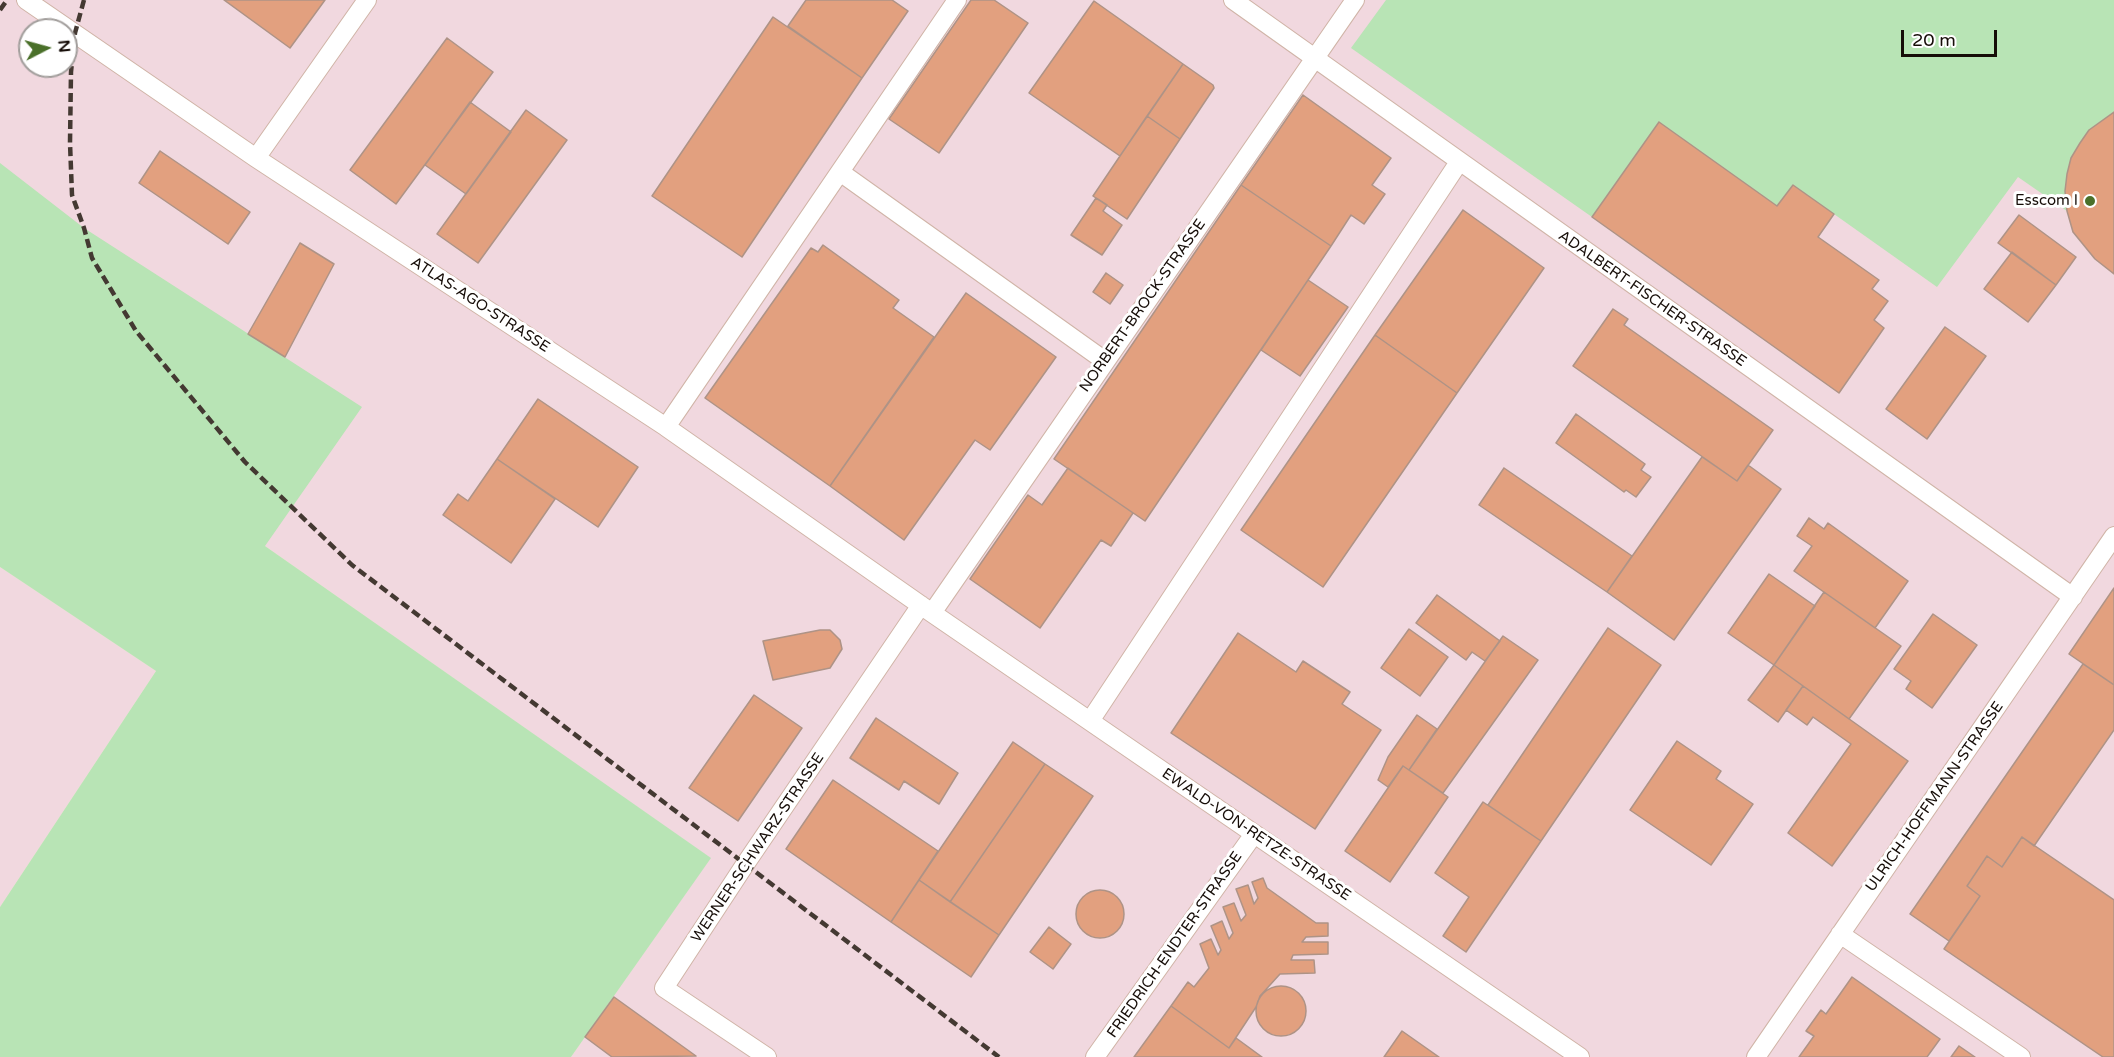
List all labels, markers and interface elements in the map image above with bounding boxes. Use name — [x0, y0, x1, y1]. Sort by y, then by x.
north arrow — [18, 18, 78, 78]
scale bar — [1904, 18, 2000, 56]
text: 20 m — [1912, 29, 1956, 51]
text: N — [53, 39, 75, 54]
place label: Esscom I — [2015, 192, 2078, 210]
marker: Esscom I — [2083, 194, 2097, 208]
street label: NORBERT-BROCK-STRASSE — [1076, 216, 1210, 396]
street label: ADALBERT-FISCHER-STRASSE — [1555, 227, 1749, 371]
street label: ATLAS-AGO-STRASSE — [407, 253, 553, 357]
street label: ULRICH-HOFFMANN-STRASSE — [1862, 698, 2008, 896]
street label: WERNER-SCHWARZ-STRASSE — [688, 750, 828, 946]
street label: EWALD-VON-RETZE-STRASSE — [1158, 765, 1354, 905]
street label: FRIEDRICH-ENDTER-STRASSE — [1104, 848, 1246, 1042]

